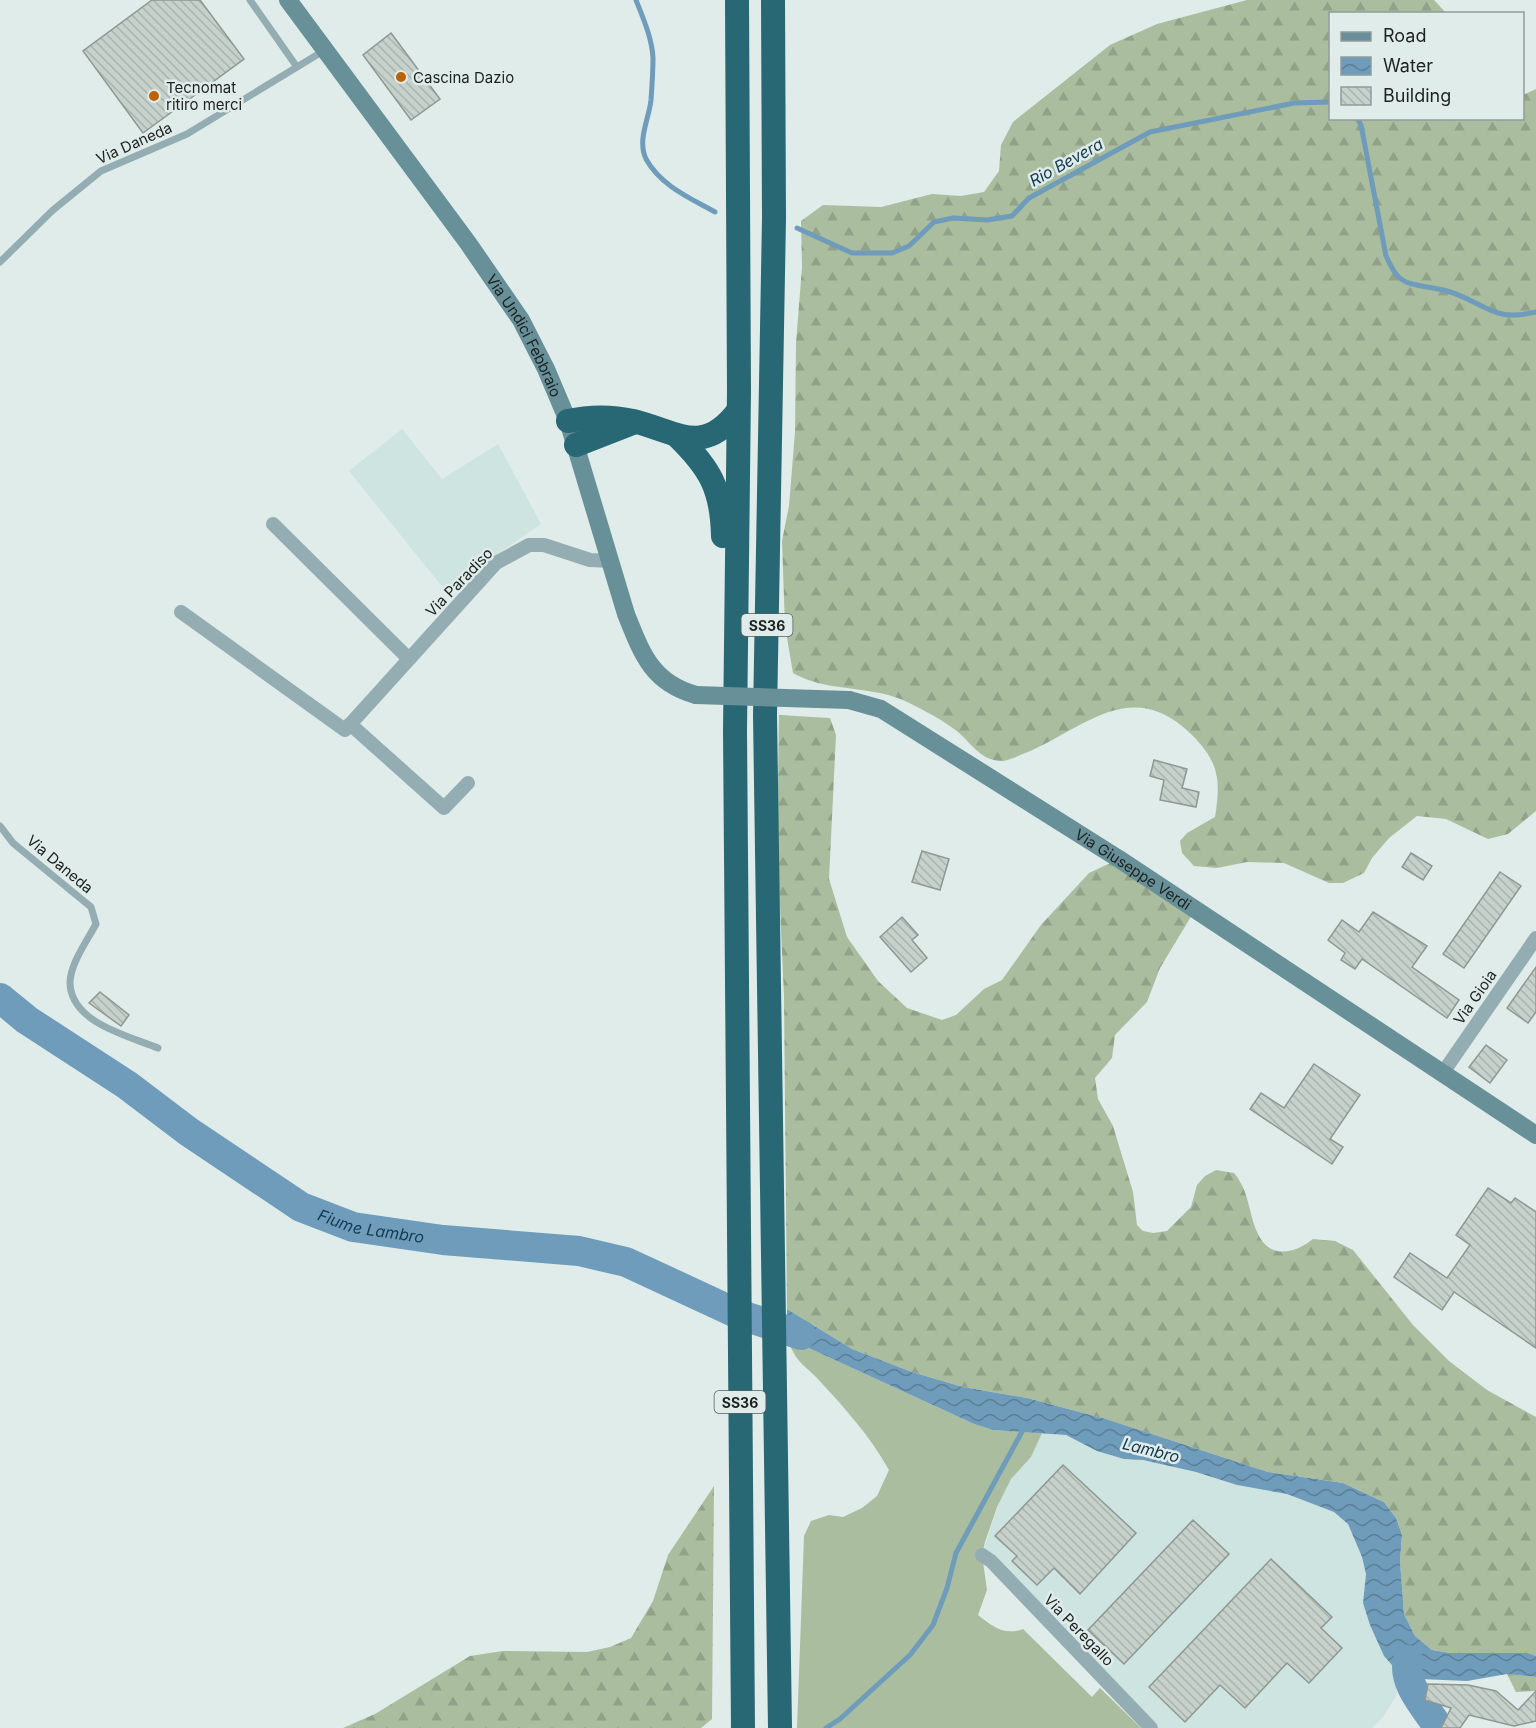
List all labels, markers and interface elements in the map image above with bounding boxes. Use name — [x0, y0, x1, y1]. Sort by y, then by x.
legend — [1329, 12, 1524, 120]
text: Road — [1383, 25, 1426, 46]
text: Water — [1383, 55, 1433, 76]
place label: Cascina Dazio — [413, 68, 514, 87]
marker: Cascina Dazio — [394, 70, 408, 84]
place label: Tecnomat ritiro merci — [166, 78, 242, 114]
text: Building — [1383, 85, 1451, 106]
marker: Tecnomat ritiro merci — [147, 89, 161, 103]
street label: Via Daneda — [93, 118, 175, 168]
water label: Rio Bevera — [1026, 134, 1106, 190]
street label: Via Undici Febbraio — [483, 270, 566, 400]
street label: Via Paradiso — [421, 544, 497, 620]
road number: SS36 — [742, 614, 792, 636]
street label: Via Giuseppe Verdi — [1072, 824, 1195, 914]
street label: Via Daneda — [23, 831, 97, 897]
street label: Via Gioia — [1449, 966, 1501, 1028]
water label: Fiume Lambro — [315, 1204, 426, 1247]
road number: SS36 — [714, 1391, 766, 1413]
water label: Lambro — [1120, 1433, 1182, 1467]
street label: Via Peregallo — [1040, 1590, 1118, 1670]

